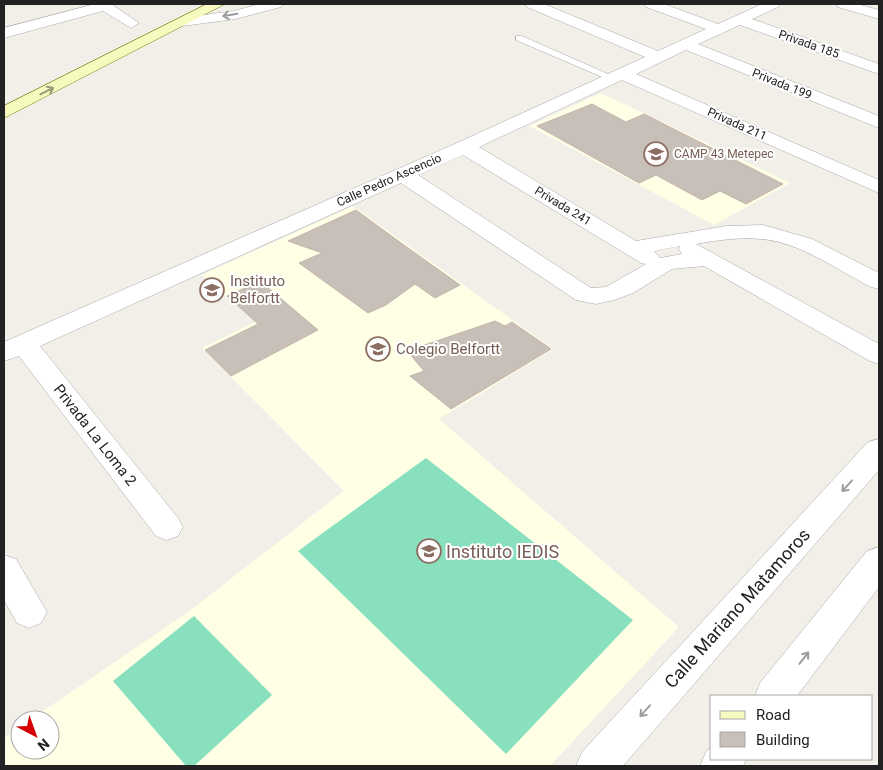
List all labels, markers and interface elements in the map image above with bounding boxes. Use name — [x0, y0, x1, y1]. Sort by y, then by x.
one-way arrow — [222, 11, 238, 21]
street label: Privada 185 — [777, 27, 841, 61]
street label: Privada 199 — [750, 66, 814, 102]
one-way arrow — [40, 86, 55, 96]
street label: Privada 211 — [705, 105, 769, 143]
school or university icon: CAMP 43 Metepec — [643, 141, 669, 167]
place label: CAMP 43 Metepec — [674, 147, 774, 161]
street label: Calle Pedro Ascencio — [334, 151, 444, 209]
street label: Privada 241 — [532, 184, 594, 228]
place label: Instituto Belfortt — [230, 272, 285, 307]
school or university icon: Instituto Belfortt — [199, 277, 225, 303]
school or university icon: Colegio Belfortt — [365, 336, 391, 362]
place label: Colegio Belfortt — [396, 340, 500, 358]
street label: Privada La Loma 2 — [50, 381, 140, 489]
one-way arrow — [841, 480, 852, 493]
street label: Calle Mariano Matamoros — [660, 524, 814, 692]
school or university icon: Instituto IEDIS — [416, 538, 442, 564]
place label: Instituto IEDIS — [446, 541, 559, 562]
one-way arrow — [799, 651, 809, 665]
legend — [710, 695, 873, 760]
one-way arrow — [639, 705, 650, 718]
text: Road — [756, 706, 790, 724]
north arrow — [10, 710, 60, 760]
text: Building — [756, 731, 810, 749]
text: N — [35, 736, 53, 754]

